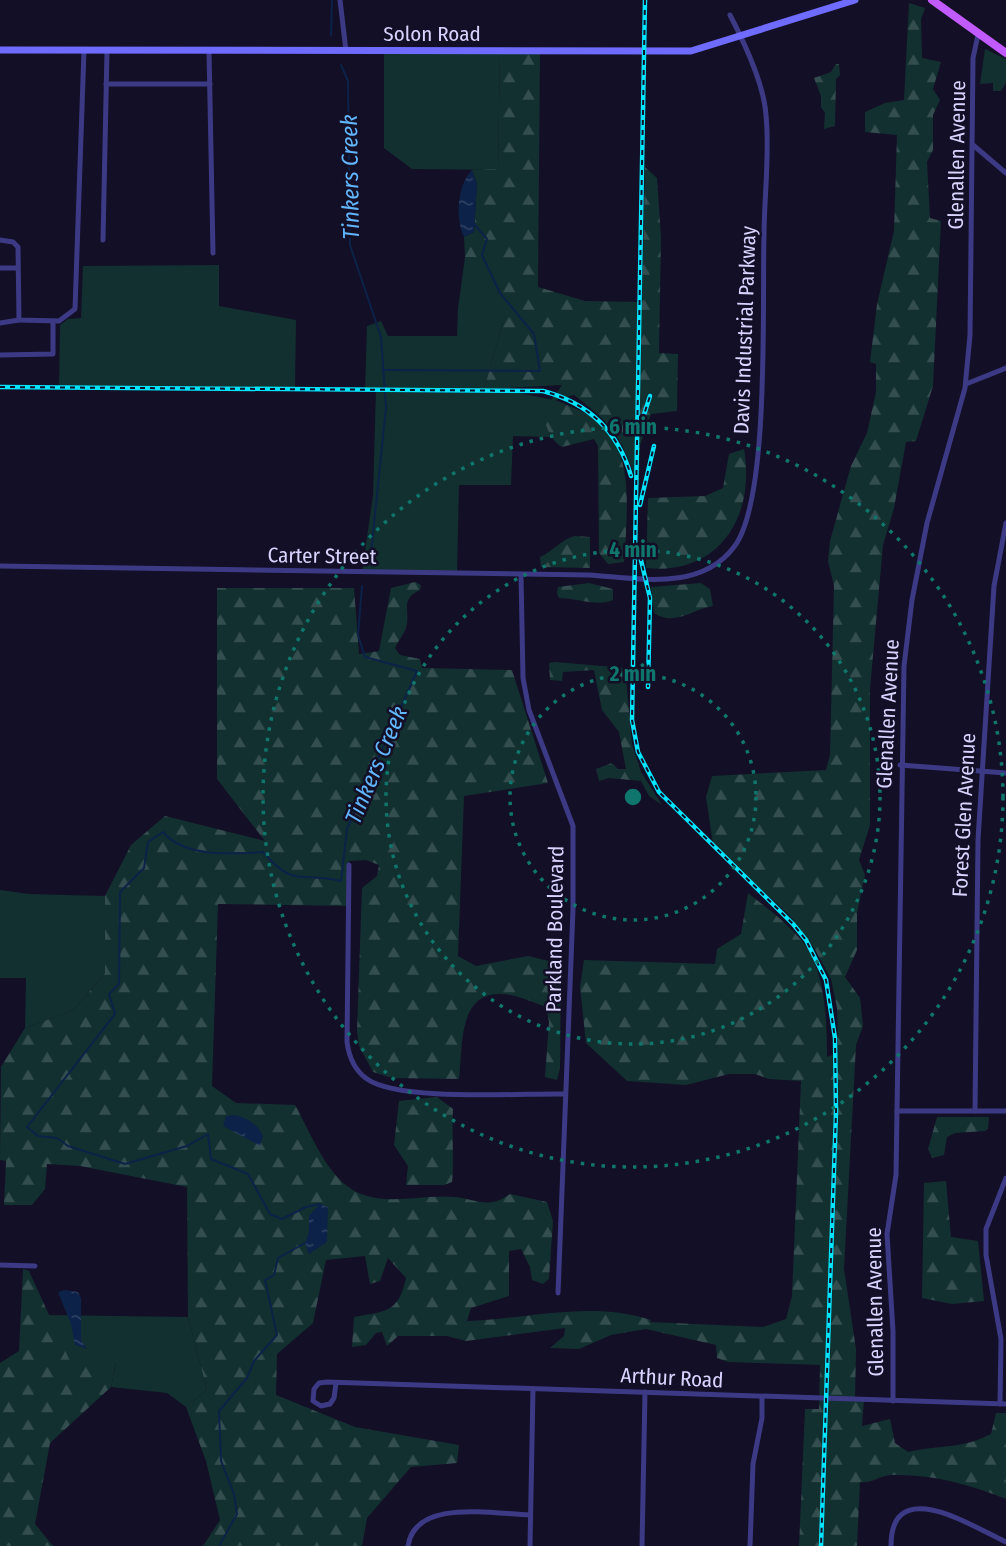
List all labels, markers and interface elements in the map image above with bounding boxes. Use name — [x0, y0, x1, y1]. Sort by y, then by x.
street label: Solon Road — [383, 21, 481, 47]
street label: Glenallen Avenue — [943, 80, 971, 230]
water label: Tinkers Creek — [335, 114, 365, 240]
street label: Davis Industrial Parkway — [728, 225, 762, 435]
text: 6 min — [609, 414, 657, 440]
text: 4 min — [609, 537, 657, 563]
street label: Carter Street — [267, 542, 377, 570]
street label: Glenallen Avenue — [871, 639, 905, 789]
text: 2 min — [609, 661, 656, 687]
water label: Tinkers Creek — [339, 702, 413, 828]
street label: Forest Glen Avenue — [947, 732, 981, 898]
centre of rings — [621, 785, 645, 809]
street label: Parkland Boulevard — [541, 845, 569, 1013]
street label: Glenallen Avenue — [861, 1227, 889, 1377]
street label: Arthur Road — [620, 1362, 724, 1394]

